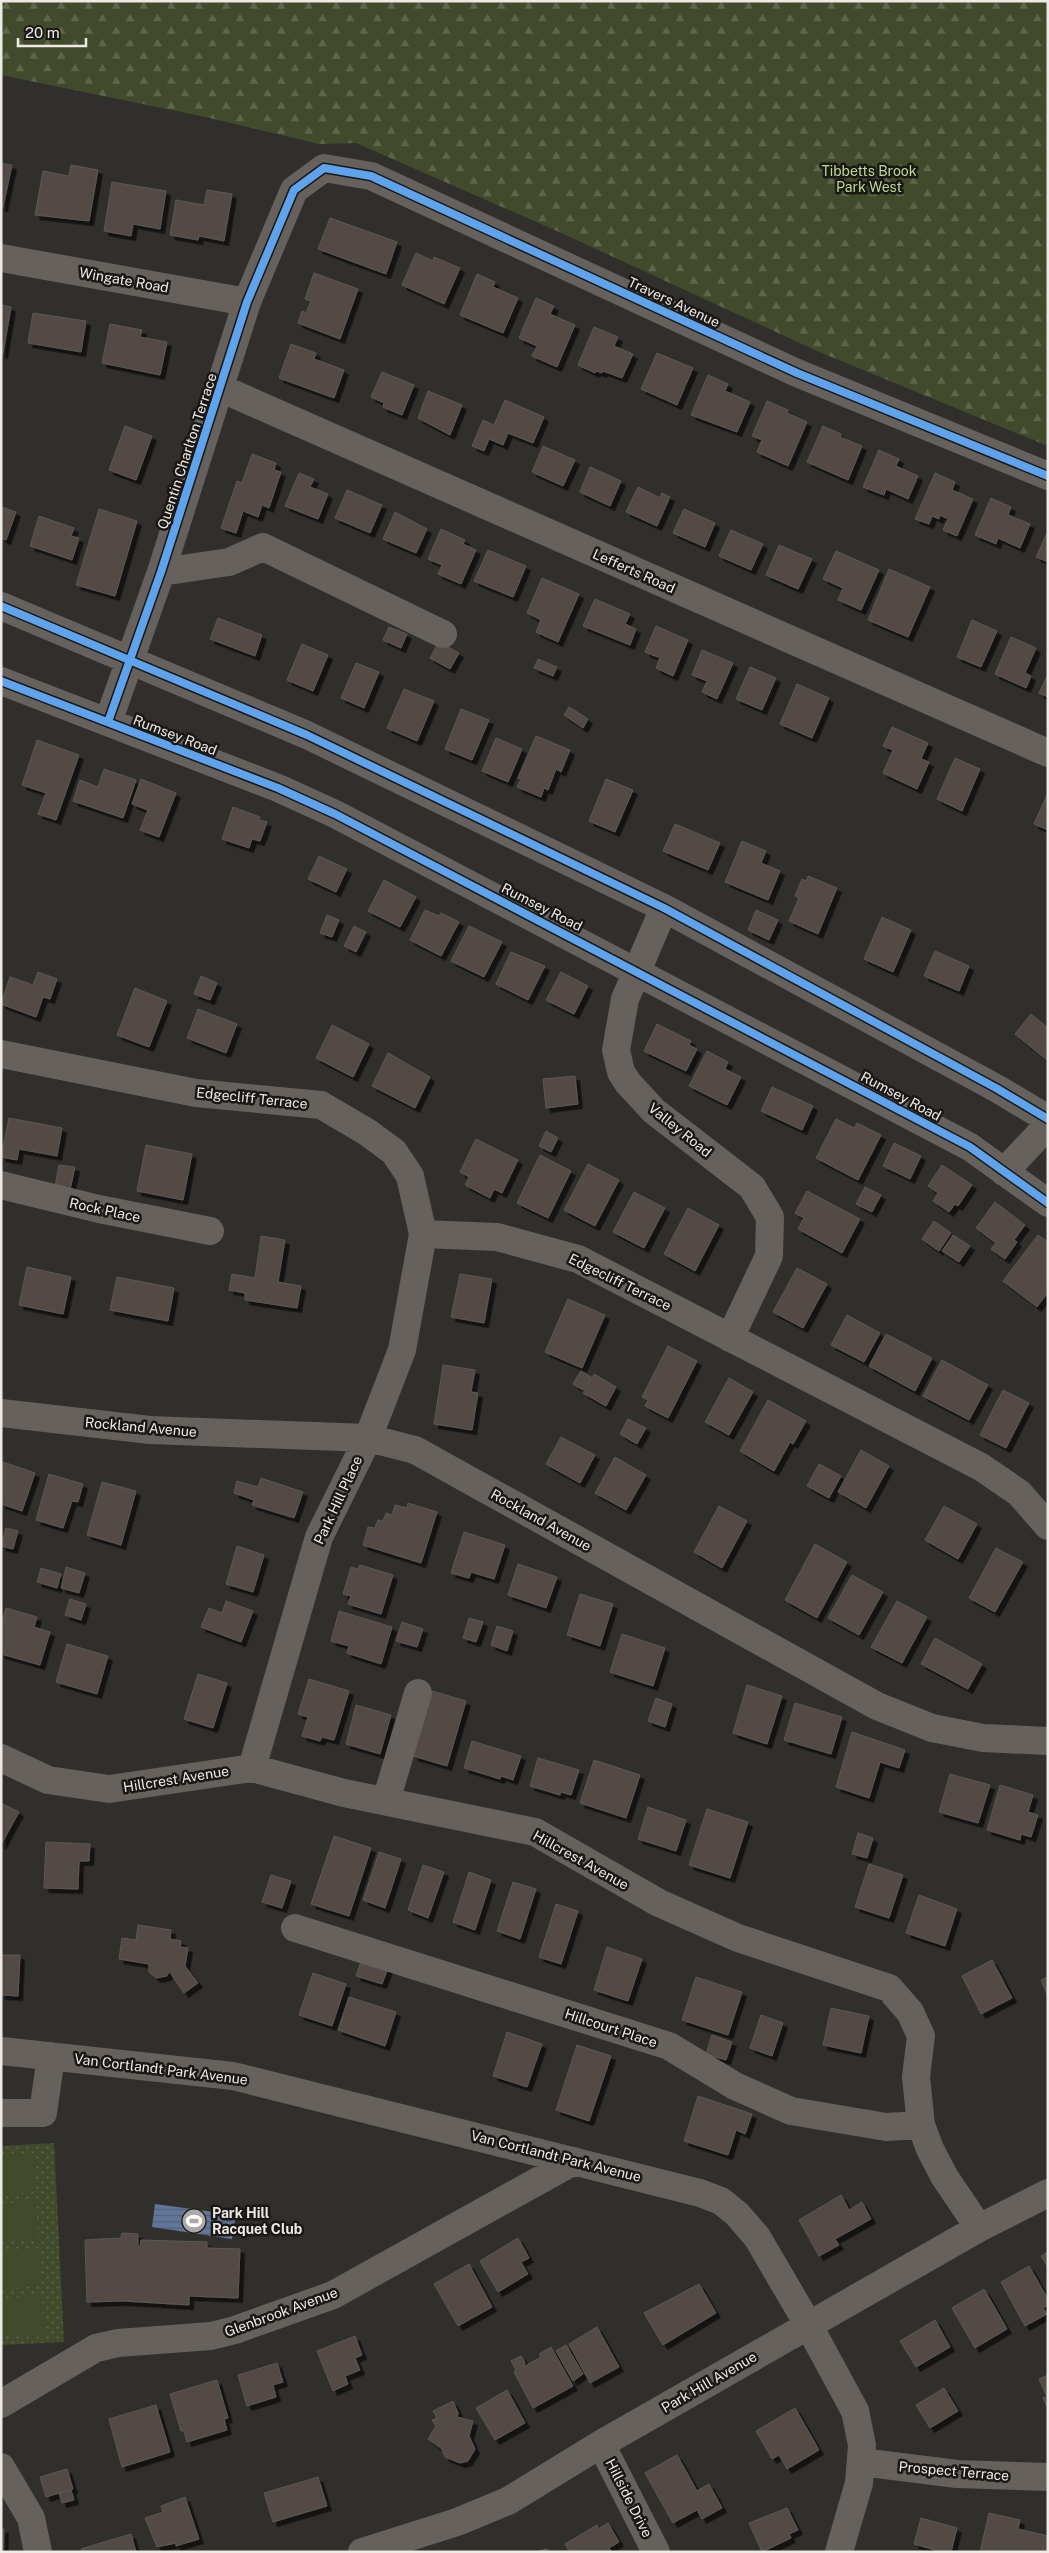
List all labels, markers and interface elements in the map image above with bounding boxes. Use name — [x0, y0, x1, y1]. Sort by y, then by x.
scale bar — [18, 15, 85, 47]
text: 20 m — [25, 24, 60, 41]
park label: Tibbetts Brook Park West — [821, 163, 917, 195]
street label: Wingate Road — [78, 264, 170, 296]
street label: Travers Avenue — [626, 274, 722, 330]
street label: Quentin Charlton Terrace — [154, 371, 220, 531]
street label: Lefferts Road — [590, 546, 678, 596]
street label: Rumsey Road — [131, 712, 219, 758]
street label: Rumsey Road — [499, 880, 585, 934]
street label: Rumsey Road — [858, 1068, 944, 1124]
street label: Edgecliff Terrace — [196, 1084, 309, 1112]
street label: Valley Road — [645, 1100, 715, 1160]
street label: Rock Place — [68, 1195, 142, 1225]
street label: Edgecliff Terrace — [566, 1250, 674, 1314]
street label: Rockland Avenue — [84, 1414, 198, 1440]
street label: Park Hill Place — [311, 1453, 365, 1547]
street label: Rockland Avenue — [488, 1486, 594, 1554]
street label: Hillcrest Avenue — [122, 1763, 230, 1795]
street label: Hillcrest Avenue — [530, 1827, 632, 1893]
street label: Hillcourt Place — [563, 2006, 659, 2051]
street label: Van Cortlandt Park Avenue — [73, 2050, 249, 2088]
street label: Van Cortlandt Park Avenue — [469, 2127, 643, 2185]
place label: Park Hill Racquet Club — [212, 2205, 302, 2237]
sports icon: Park Hill Racquet Club — [181, 2208, 207, 2234]
street label: Glenbrook Avenue — [222, 2284, 340, 2340]
street label: Park Hill Avenue — [659, 2348, 760, 2416]
street label: Hillside Drive — [602, 2456, 656, 2540]
street label: Prospect Terrace — [898, 2458, 1010, 2484]

